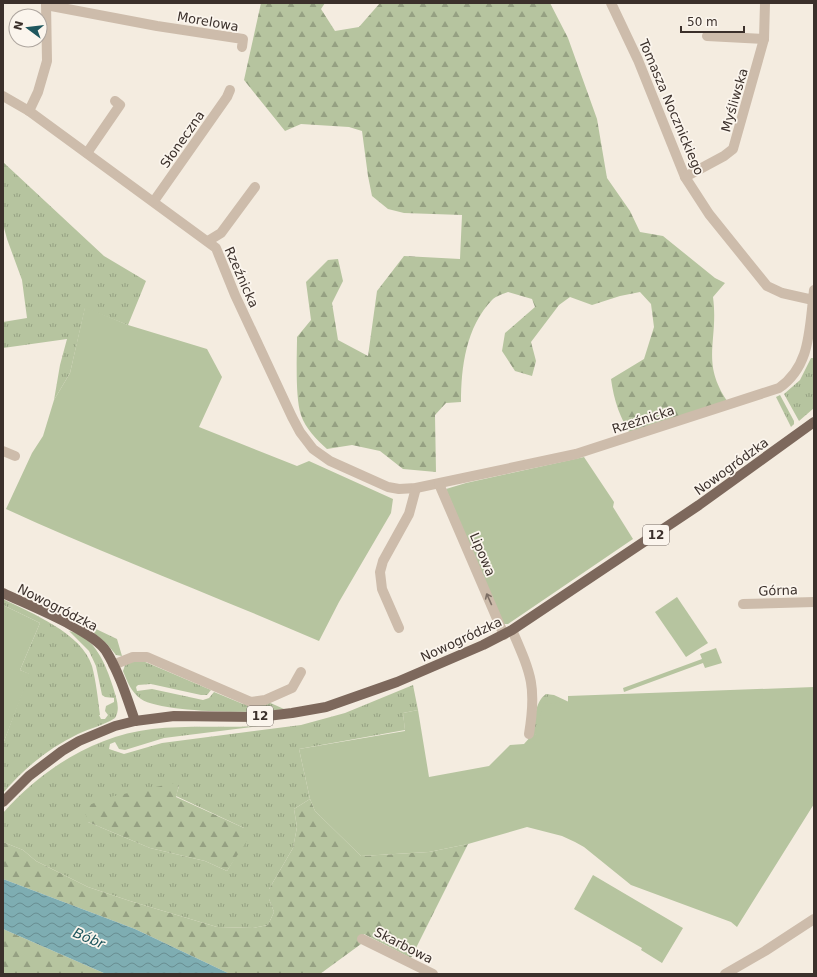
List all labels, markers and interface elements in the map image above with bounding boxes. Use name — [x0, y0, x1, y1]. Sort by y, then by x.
north arrow — [8, 8, 48, 48]
scale bar — [681, 8, 744, 34]
street label: Morelowa — [176, 9, 240, 34]
text: 50 m — [687, 15, 718, 29]
text: N — [11, 19, 26, 32]
street label: Tomasza Nocznickiego — [636, 36, 707, 177]
street label: Myśliwska — [718, 67, 751, 134]
street label: Słoneczna — [157, 108, 208, 171]
street label: Rzeźnicka — [221, 244, 262, 310]
street label: Rzeźnicka — [610, 402, 676, 437]
street label: Nowogródzka — [691, 435, 771, 498]
road number: 12 — [643, 525, 669, 545]
street label: Lipowa — [467, 530, 498, 578]
street label: Nowogródzka — [15, 581, 100, 634]
street label: Górna — [758, 582, 798, 599]
one-way arrow — [485, 593, 492, 605]
street label: Nowogródzka — [418, 614, 504, 665]
road number: 12 — [247, 706, 273, 726]
water label: Bóbr — [71, 924, 108, 952]
street label: Skarbowa — [372, 924, 436, 967]

